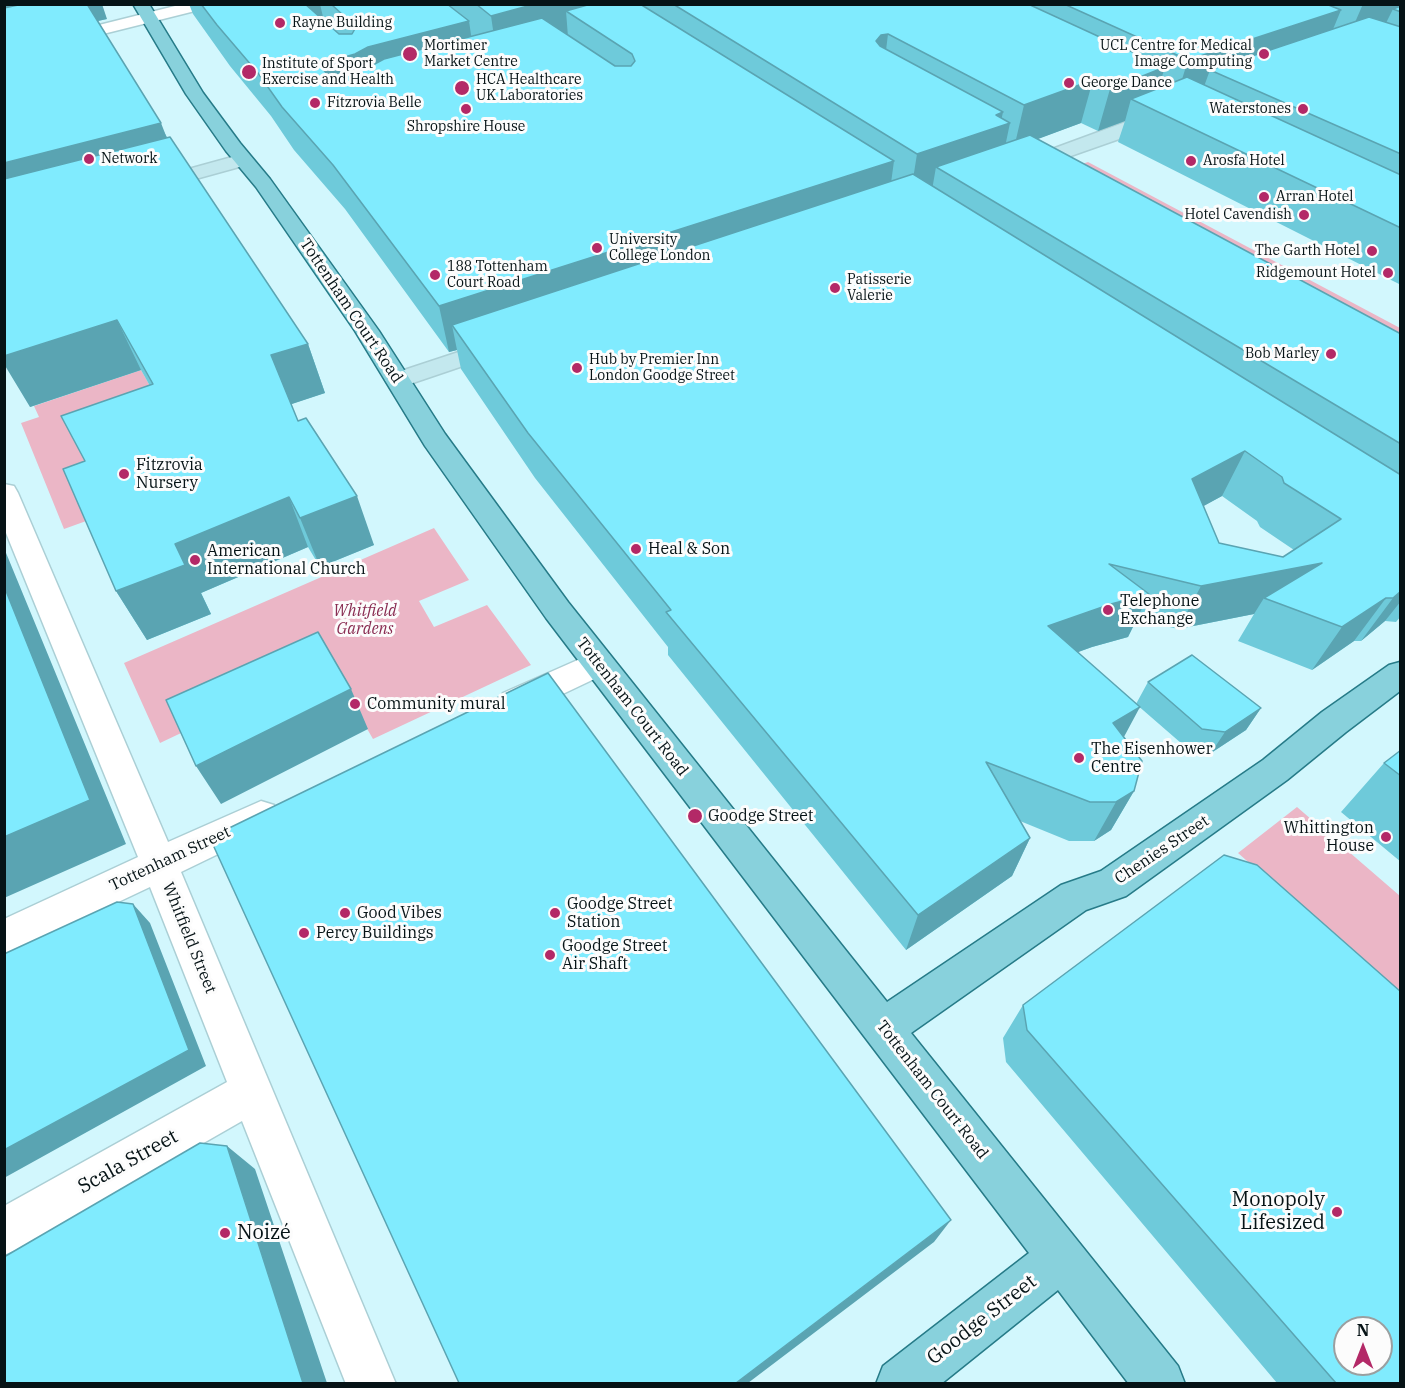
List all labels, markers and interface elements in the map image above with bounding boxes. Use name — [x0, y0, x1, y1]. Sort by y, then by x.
place label: Rayne Building — [292, 15, 392, 31]
marker: Rayne Building — [273, 16, 287, 30]
place label: Mortimer Market Centre — [424, 38, 518, 70]
place label: UCL Centre for Medical Image Computing — [1100, 38, 1252, 70]
marker: Mortimer Market Centre — [401, 45, 419, 63]
marker: UCL Centre for Medical Image Computing — [1257, 47, 1271, 61]
place label: Institute of Sport Exercise and Health — [262, 56, 394, 88]
marker: Institute of Sport Exercise and Health — [240, 63, 258, 81]
place label: HCA Healthcare UK Laboratories — [476, 72, 583, 104]
place label: George Dance — [1081, 75, 1172, 91]
marker: George Dance — [1062, 76, 1076, 90]
marker: HCA Healthcare UK Laboratories — [453, 79, 471, 97]
place label: Fitzrovia Belle — [327, 95, 421, 111]
marker: Fitzrovia Belle — [308, 96, 322, 110]
place label: Waterstones — [1209, 101, 1291, 117]
marker: Shropshire House — [459, 102, 473, 116]
marker: Waterstones — [1296, 102, 1310, 116]
place label: Shropshire House — [407, 119, 525, 135]
place label: Network — [101, 151, 157, 167]
marker: Network — [82, 152, 96, 166]
place label: Arosfa Hotel — [1203, 153, 1285, 169]
marker: Arosfa Hotel — [1184, 154, 1198, 168]
place label: Arran Hotel — [1276, 189, 1353, 205]
marker: Arran Hotel — [1257, 190, 1271, 204]
place label: Hotel Cavendish — [1185, 207, 1292, 223]
marker: Hotel Cavendish — [1297, 208, 1311, 222]
place label: University College London — [609, 232, 711, 264]
street label: Tottenham Court Road — [295, 235, 407, 387]
marker: University College London — [590, 241, 604, 255]
place label: The Garth Hotel — [1255, 243, 1360, 259]
marker: The Garth Hotel — [1365, 244, 1379, 258]
place label: 188 Tottenham Court Road — [447, 259, 548, 292]
place label: Ridgemount Hotel — [1256, 265, 1376, 281]
marker: Ridgemount Hotel — [1381, 266, 1395, 280]
marker: 188 Tottenham Court Road — [428, 268, 442, 282]
place label: Patisserie Valerie — [847, 272, 912, 304]
marker: Patisserie Valerie — [828, 281, 842, 295]
place label: Bob Marley — [1245, 346, 1319, 362]
marker: Bob Marley — [1324, 347, 1338, 361]
place label: Hub by Premier Inn London Goodge Street — [589, 352, 735, 384]
marker: Hub by Premier Inn London Goodge Street — [570, 361, 584, 375]
place label: Fitzrovia Nursery — [136, 455, 203, 493]
marker: Fitzrovia Nursery — [117, 467, 131, 481]
place label: Heal & Son — [648, 539, 730, 559]
place label: American International Church — [207, 541, 366, 579]
marker: Heal & Son — [629, 542, 643, 556]
marker: American International Church — [188, 553, 202, 567]
place label: Telephone Exchange — [1120, 591, 1199, 629]
park label: Whitfield Gardens — [333, 601, 397, 639]
marker: Telephone Exchange — [1101, 603, 1115, 617]
street label: Tottenham Court Road — [572, 634, 692, 780]
place label: Community mural — [367, 694, 506, 714]
marker: Community mural — [348, 697, 362, 711]
place label: The Eisenhower Centre — [1091, 739, 1212, 777]
marker: The Eisenhower Centre — [1072, 751, 1086, 765]
place label: Goodge Street — [708, 806, 813, 826]
marker: Goodge Street — [686, 807, 704, 825]
street label: Chenies Street — [1111, 811, 1213, 889]
place label: Whittington House — [1283, 818, 1374, 856]
street label: Tottenham Street — [106, 823, 234, 895]
marker: Whittington House — [1379, 830, 1393, 844]
street label: Whitfield Street — [158, 880, 220, 996]
place label: Goodge Street Station — [567, 894, 672, 932]
place label: Good Vibes — [357, 903, 442, 923]
marker: Good Vibes — [338, 906, 352, 920]
marker: Goodge Street Station — [548, 906, 562, 920]
place label: Percy Buildings — [316, 923, 434, 943]
marker: Percy Buildings — [297, 926, 311, 940]
place label: Goodge Street Air Shaft — [562, 936, 667, 974]
marker: Goodge Street Air Shaft — [543, 948, 557, 962]
street label: Tottenham Court Road — [872, 1017, 992, 1163]
street label: Scala Street — [74, 1125, 182, 1199]
place label: Monopoly Lifesized — [1232, 1188, 1325, 1235]
marker: Monopoly Lifesized — [1330, 1205, 1344, 1219]
place label: Noizé — [237, 1221, 291, 1245]
marker: Noizé — [218, 1226, 232, 1240]
street label: Goodge Street — [923, 1270, 1041, 1370]
north arrow — [1333, 1316, 1393, 1376]
text: N — [1357, 1320, 1369, 1340]

